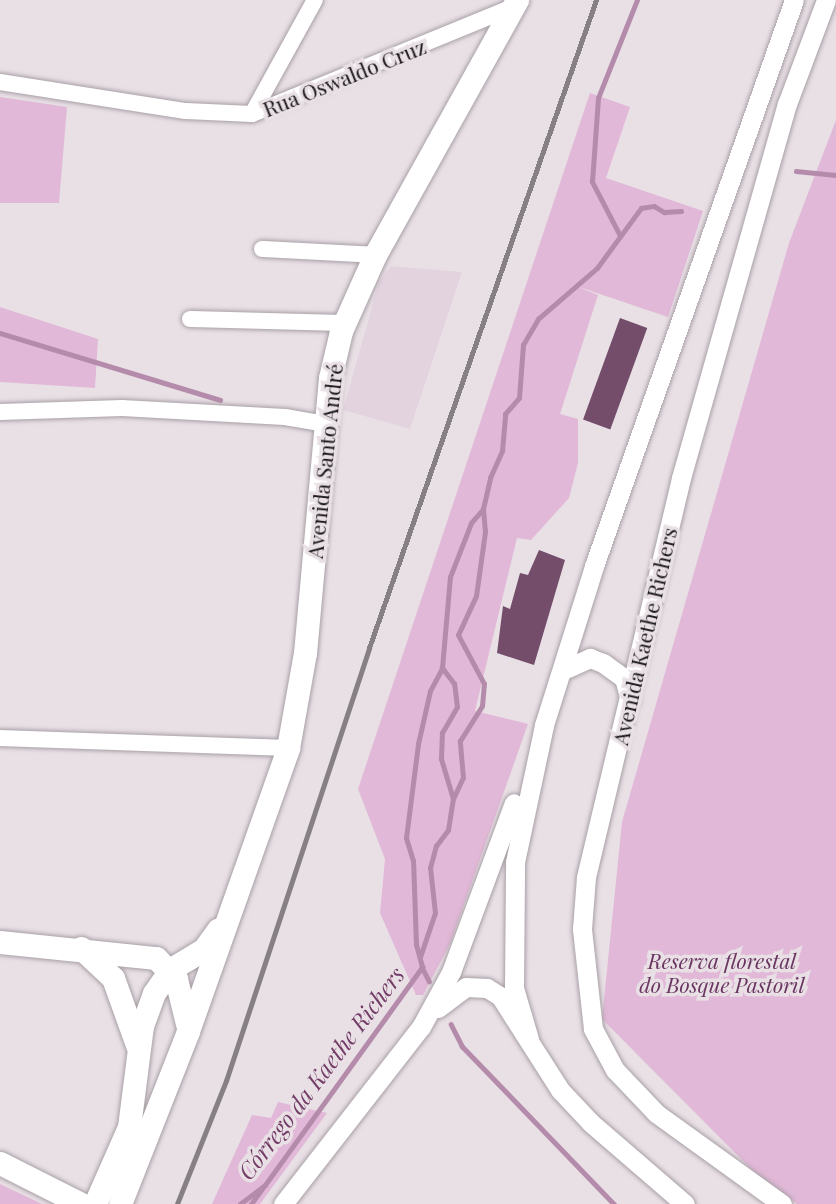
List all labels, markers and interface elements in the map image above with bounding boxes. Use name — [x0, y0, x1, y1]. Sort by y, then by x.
street label: Rua Oswaldo Cruz — [259, 33, 429, 121]
street label: Avenida Santo André — [301, 362, 347, 560]
street label: Avenida Kaethe Richers — [607, 525, 681, 747]
park label: Reserva florestal do Bosque Pastoril — [639, 947, 805, 997]
water label: Córrego da Kaethe Richers — [232, 961, 410, 1185]

